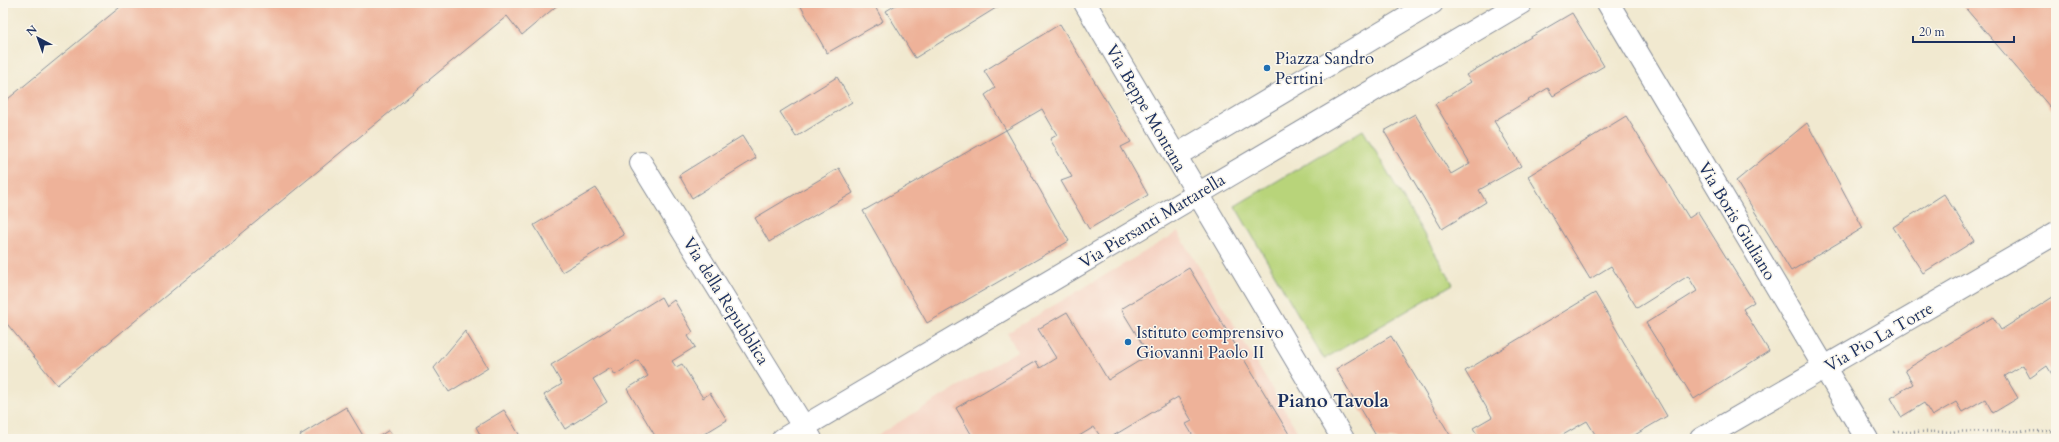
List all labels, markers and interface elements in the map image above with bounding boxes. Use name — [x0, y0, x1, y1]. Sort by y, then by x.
north arrow — [18, 18, 58, 58]
scale bar — [1913, 18, 2014, 44]
text: N — [23, 22, 41, 40]
text: 20 m — [1919, 24, 1946, 40]
street label: Via Beppe Montana — [1100, 40, 1192, 176]
place label: Piazza Sandro Pertini — [1275, 47, 1374, 90]
marker: Piazza Sandro Pertini — [1262, 63, 1272, 73]
street label: Via Boris Giuliano — [1693, 158, 1781, 284]
street label: Via Piersanti Mattarella — [1075, 168, 1230, 274]
street label: Via della Repubblica — [677, 233, 775, 370]
street label: Via Pio La Torre — [1821, 297, 1937, 377]
place label: Istituto comprensivo Giovanni Paolo II — [1136, 321, 1284, 364]
marker: Istituto comprensivo Giovanni Paolo II — [1123, 337, 1133, 347]
district label: Piano Tavola — [1277, 388, 1390, 414]

